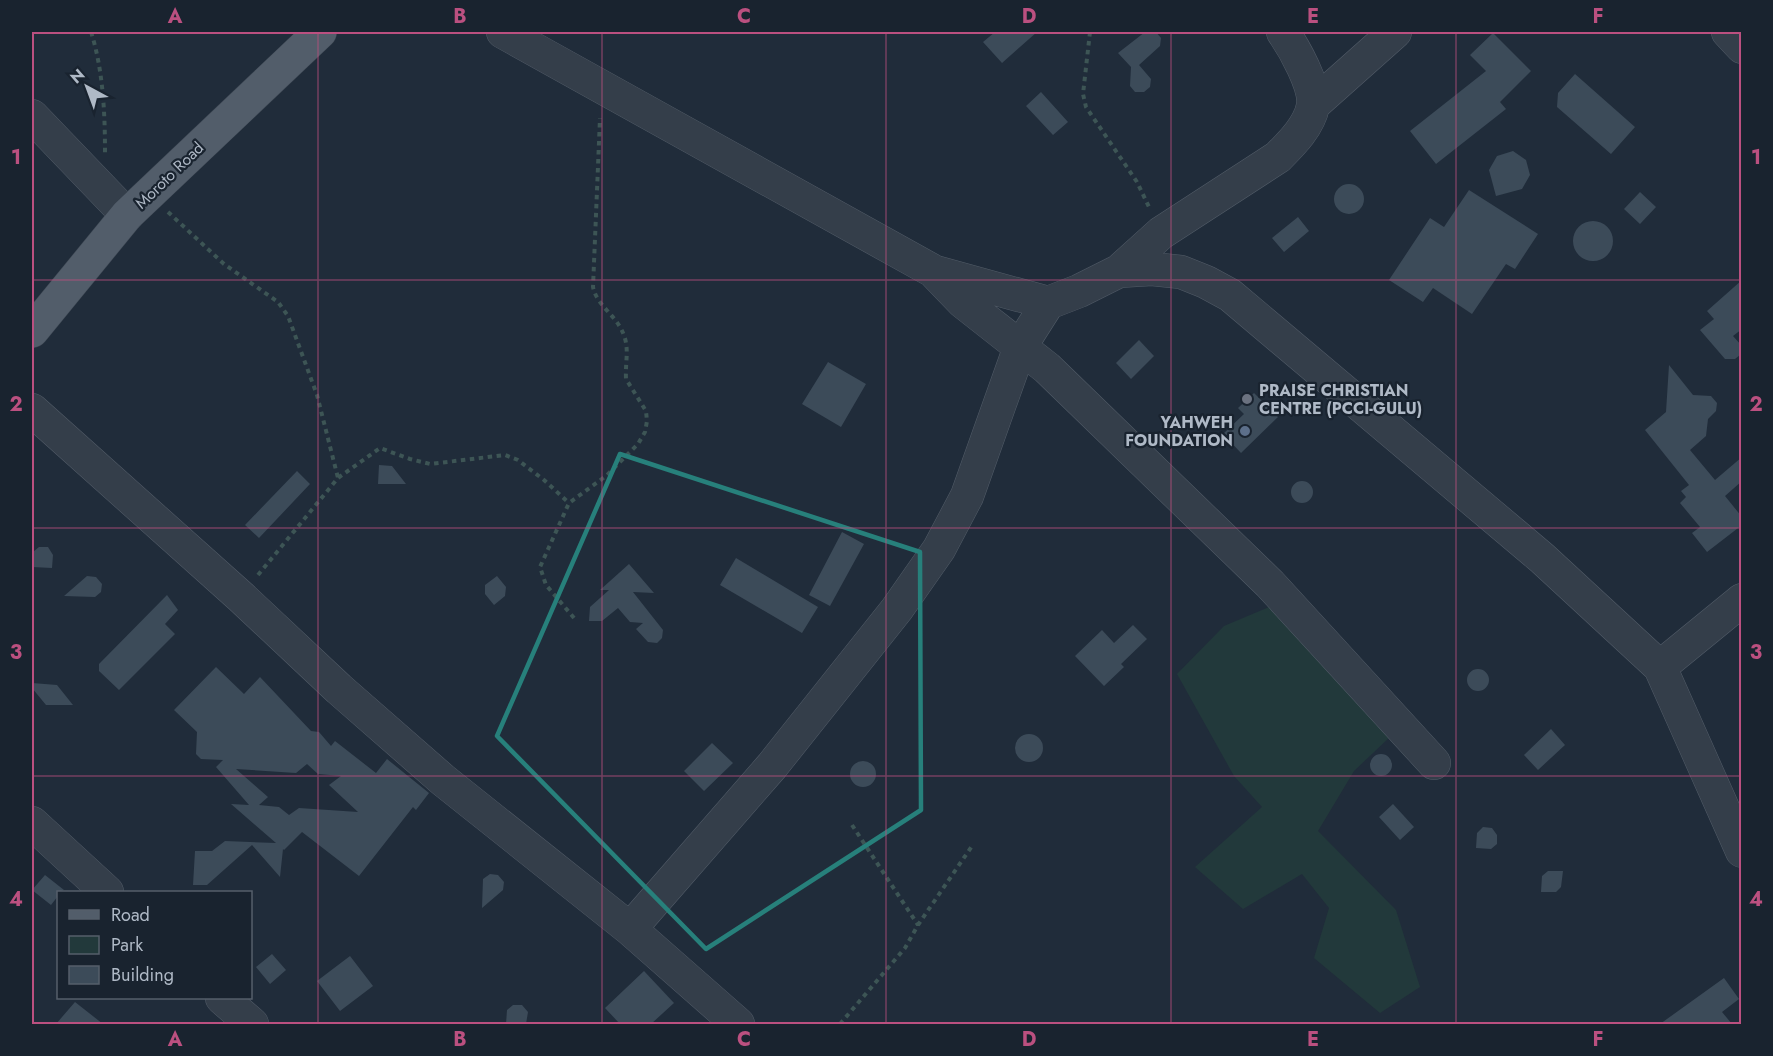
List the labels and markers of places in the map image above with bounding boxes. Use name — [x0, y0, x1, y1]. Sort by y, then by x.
place label: PRAISE CHRISTIAN CENTRE (PCCI-GULU) — [1259, 379, 1422, 420]
marker: PRAISE CHRISTIAN CENTRE (PCCI-GULU) — [1240, 392, 1254, 406]
place label: YAHWEH FOUNDATION — [1125, 411, 1233, 452]
marker: YAHWEH FOUNDATION — [1238, 424, 1252, 438]

